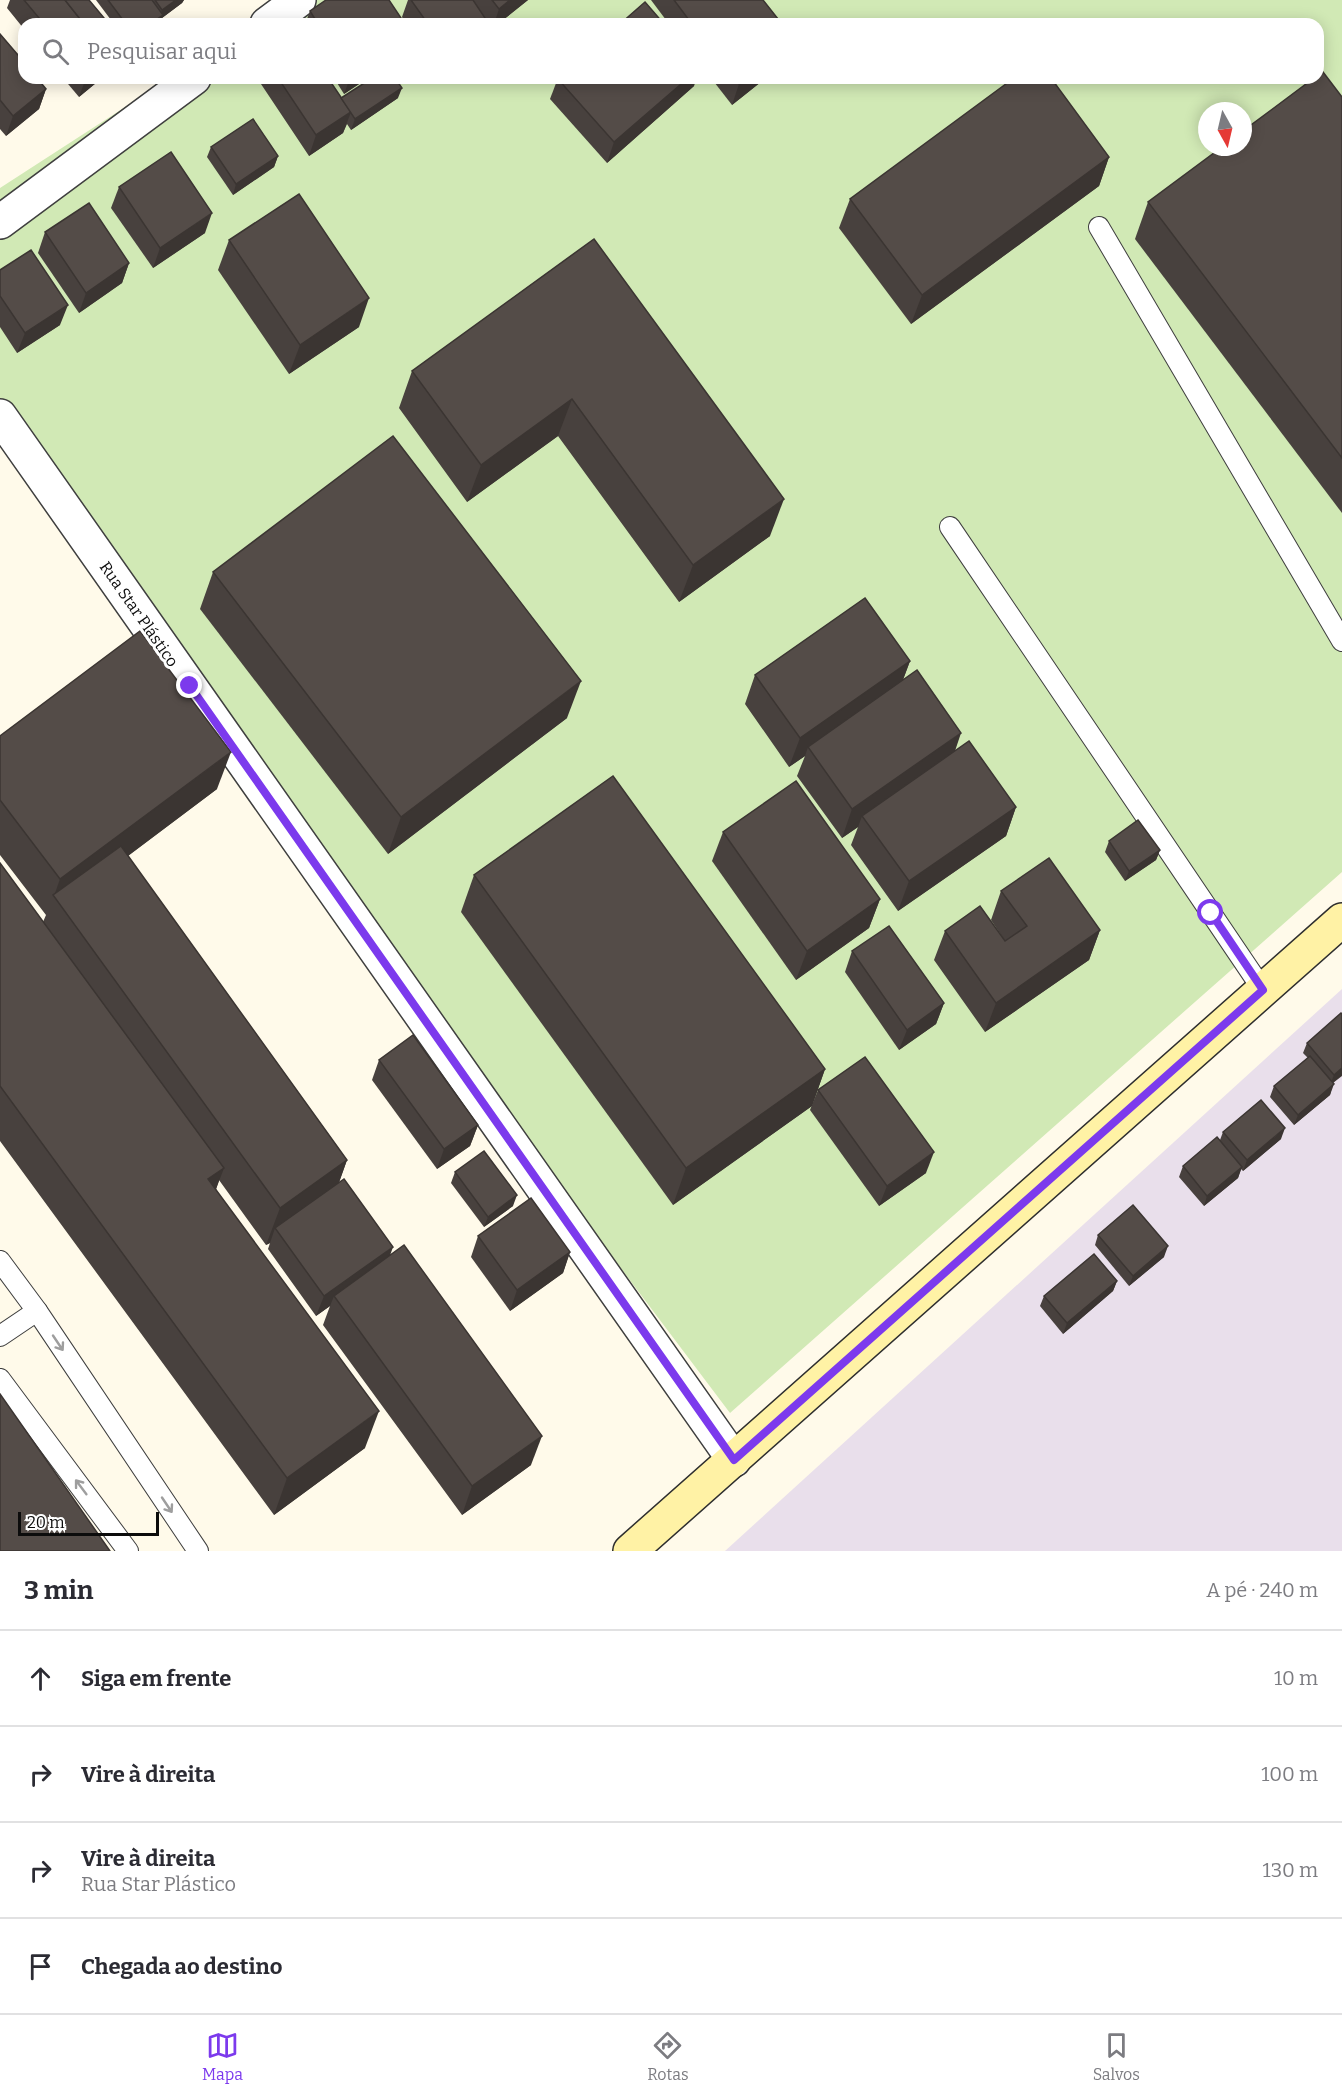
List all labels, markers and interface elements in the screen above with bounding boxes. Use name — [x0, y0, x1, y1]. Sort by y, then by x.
search box — [18, 18, 1324, 84]
icon: search — [39, 35, 72, 68]
text: Pesquisar aqui — [87, 38, 237, 65]
north arrow — [1198, 102, 1252, 156]
street label: Rua Star Plástico — [96, 558, 182, 670]
route end — [176, 672, 202, 698]
route start — [1197, 899, 1223, 925]
one-way arrow — [52, 1334, 64, 1351]
one-way arrow — [75, 1480, 87, 1496]
one-way arrow — [161, 1496, 173, 1512]
scale bar — [18, 1509, 159, 1536]
text: 20 m — [27, 1513, 64, 1532]
text: 3 min — [24, 1575, 93, 1606]
text: A pé · 240 m — [1206, 1578, 1318, 1602]
icon: ahead — [24, 1662, 57, 1695]
text: Siga em frente — [81, 1665, 231, 1692]
text: 10 m — [1274, 1666, 1318, 1690]
icon: right — [24, 1758, 57, 1791]
text: Vire à direita — [81, 1761, 215, 1788]
text: 100 m — [1261, 1762, 1318, 1786]
text: Vire à direita — [81, 1845, 215, 1872]
icon: right — [24, 1854, 57, 1887]
text: 130 m — [1263, 1858, 1318, 1882]
text: Rua Star Plástico — [81, 1872, 236, 1896]
icon: arrive — [24, 1950, 57, 1983]
text: Chegada ao destino — [81, 1953, 282, 1980]
tab: Mapa — [202, 2029, 243, 2084]
tab: Rotas — [647, 2029, 689, 2084]
tab: Salvos — [1093, 2029, 1140, 2084]

